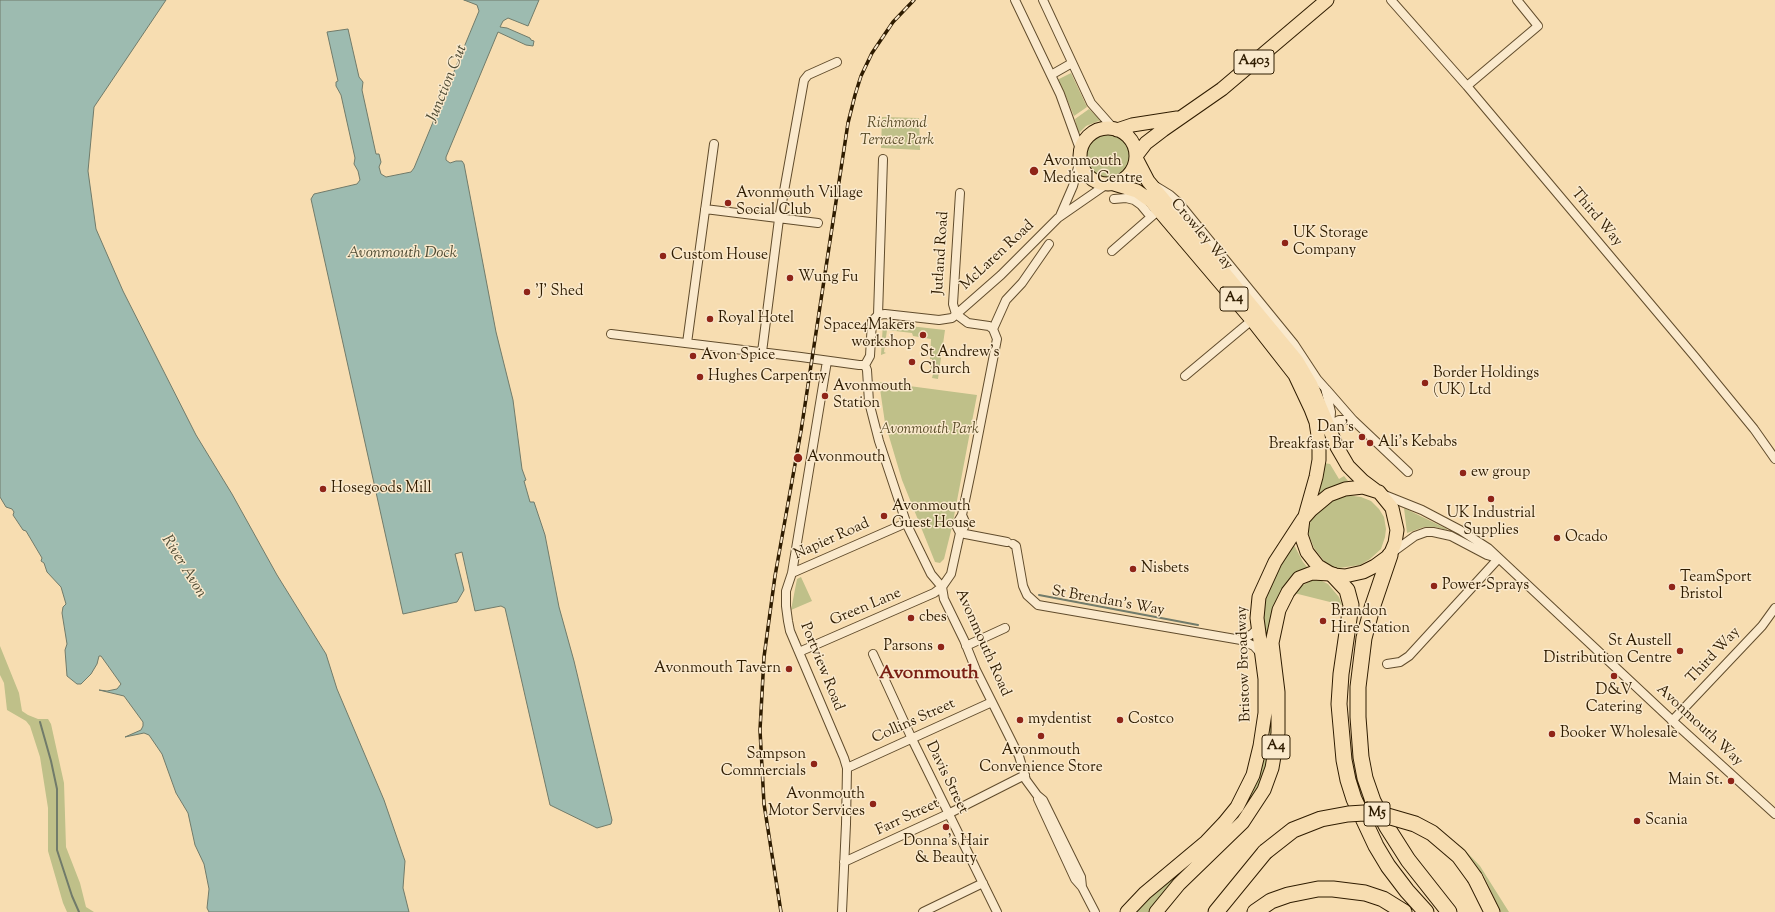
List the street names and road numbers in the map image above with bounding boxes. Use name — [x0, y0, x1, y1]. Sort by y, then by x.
road number: A403 — [1234, 50, 1274, 74]
street label: Third Way — [1566, 185, 1626, 251]
street label: Crowley Way — [1166, 196, 1236, 274]
street label: Jutland Road — [930, 211, 954, 295]
street label: McLaren Road — [957, 217, 1039, 295]
road number: A4 — [1220, 287, 1248, 311]
street label: Napier Road — [791, 515, 873, 565]
street label: St Brendan's Way — [1050, 583, 1166, 621]
street label: Green Lane — [828, 585, 904, 631]
street label: Avonmouth Road — [950, 586, 1014, 700]
street label: Bristow Broadway — [1234, 606, 1256, 722]
street label: Portview Road — [795, 620, 847, 714]
street label: Third Way — [1683, 624, 1745, 688]
street label: Avonmouth Way — [1652, 681, 1746, 771]
street label: Collins Street — [870, 696, 958, 748]
road number: A4 — [1262, 735, 1290, 759]
street label: Davis Street — [921, 739, 971, 817]
street label: Farr Street — [873, 795, 943, 841]
road number: M5 — [1364, 802, 1390, 826]

